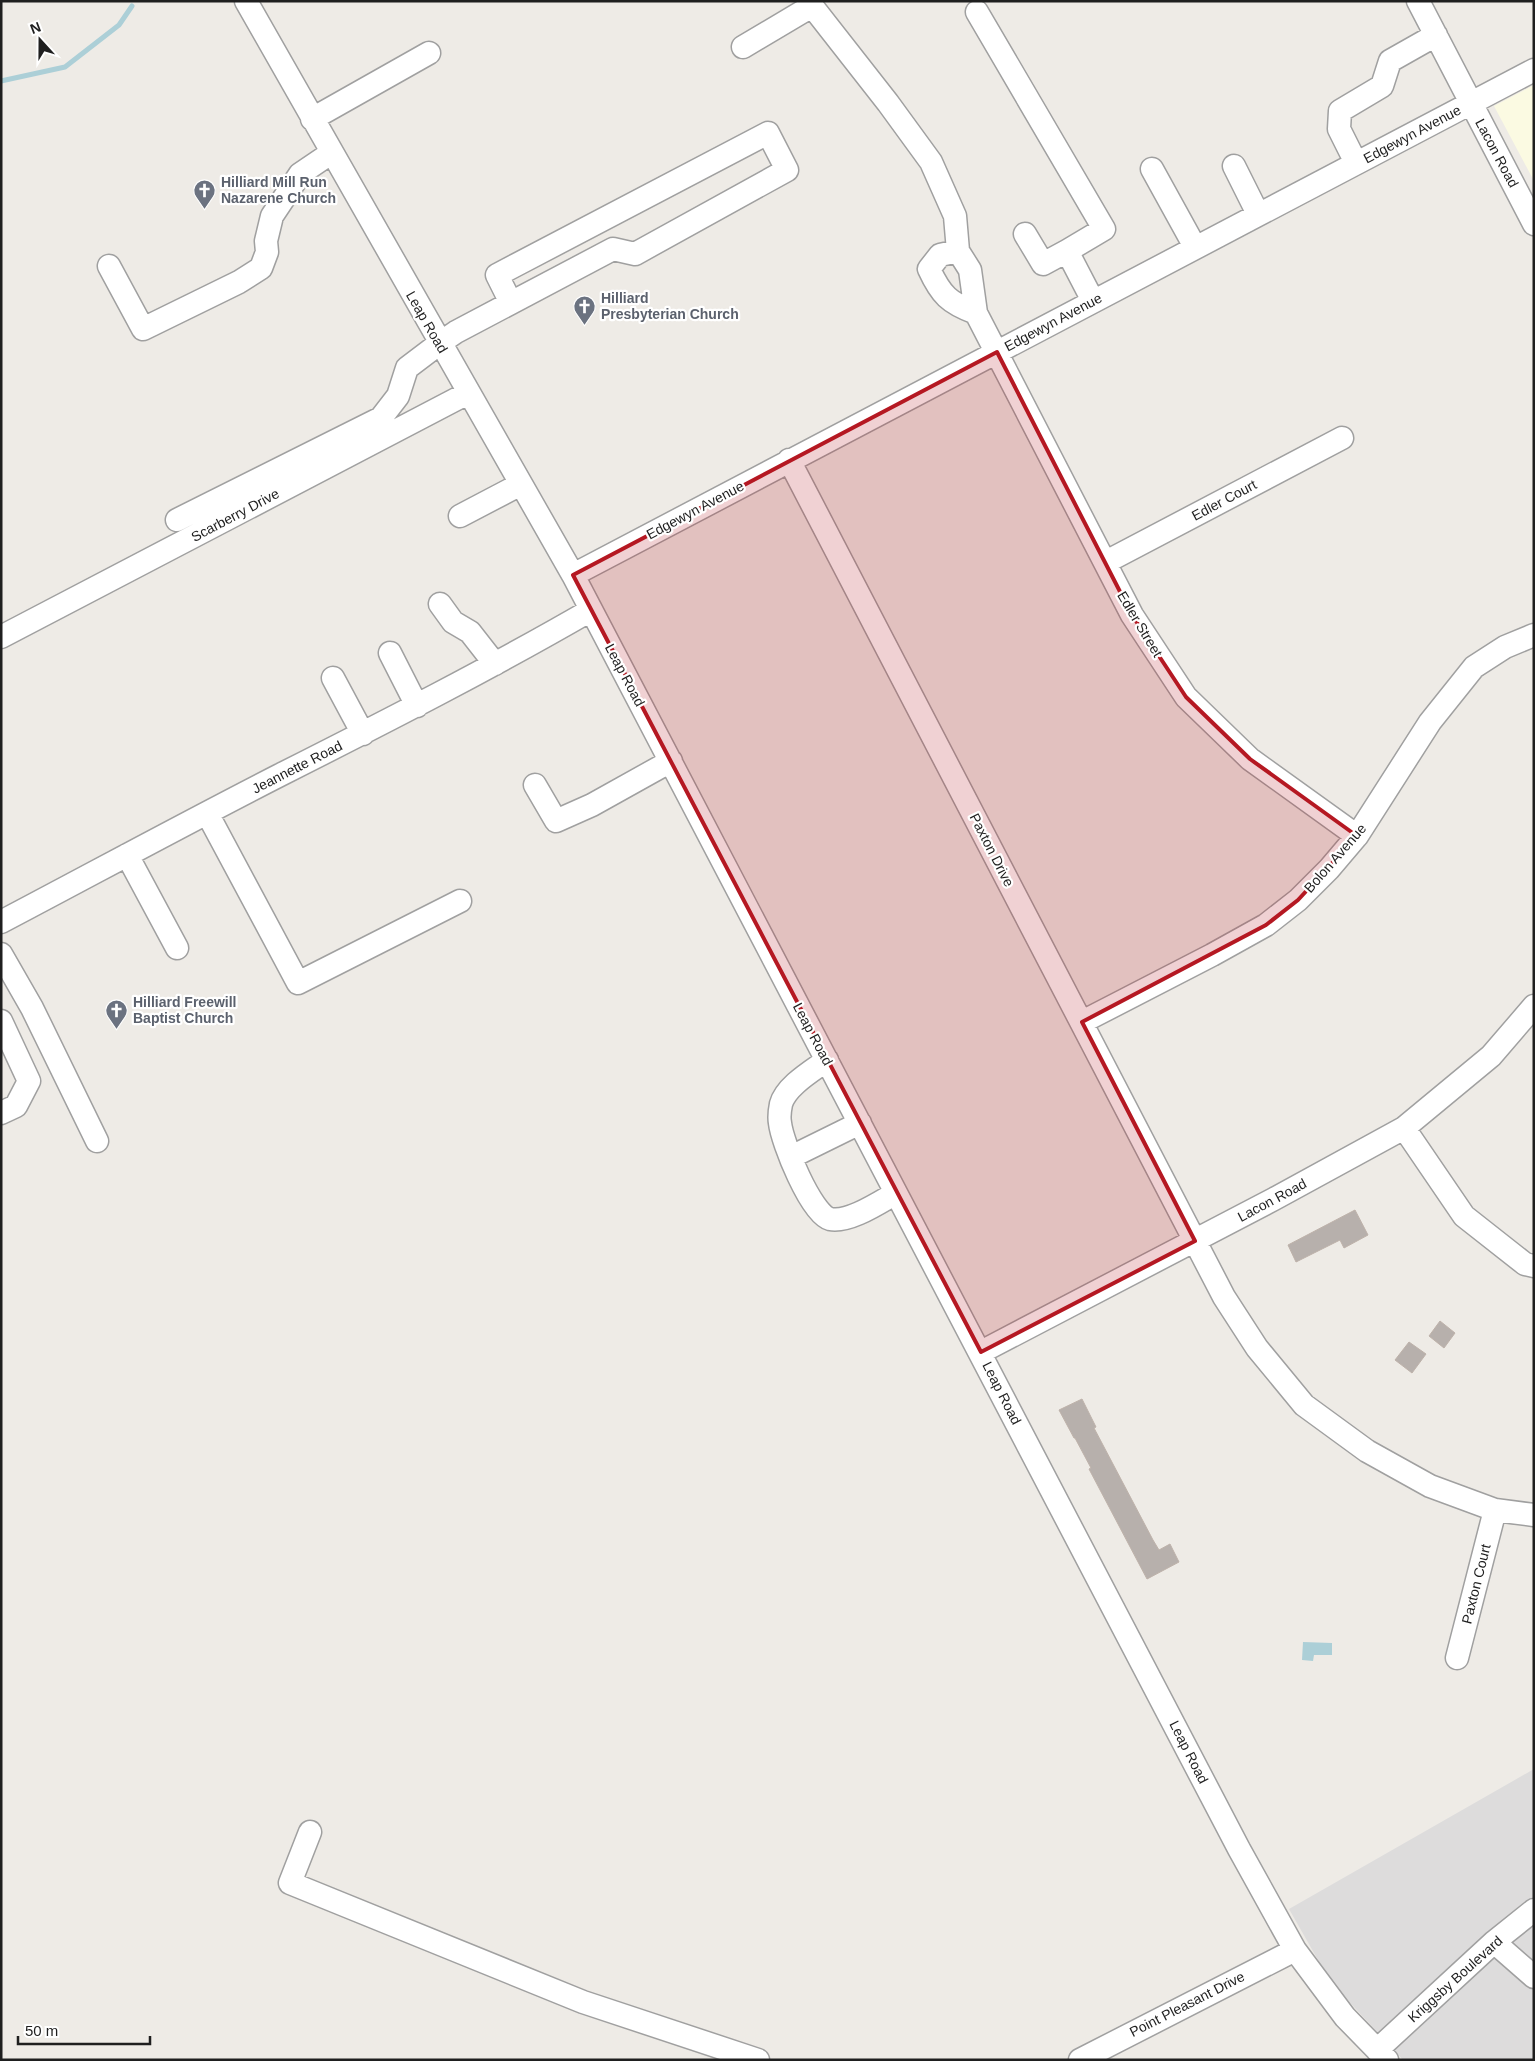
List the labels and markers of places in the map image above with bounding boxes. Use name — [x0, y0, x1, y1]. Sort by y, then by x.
place label: Hilliard Mill Run Nazarene Church — [221, 174, 336, 206]
church icon: Hilliard Mill Run Nazarene Church — [193, 178, 217, 209]
place label: Hilliard Presbyterian Church — [601, 290, 739, 322]
church icon: Hilliard Presbyterian Church — [573, 294, 597, 325]
place label: Hilliard Freewill Baptist Church — [133, 994, 236, 1026]
church icon: Hilliard Freewill Baptist Church — [105, 998, 129, 1029]

